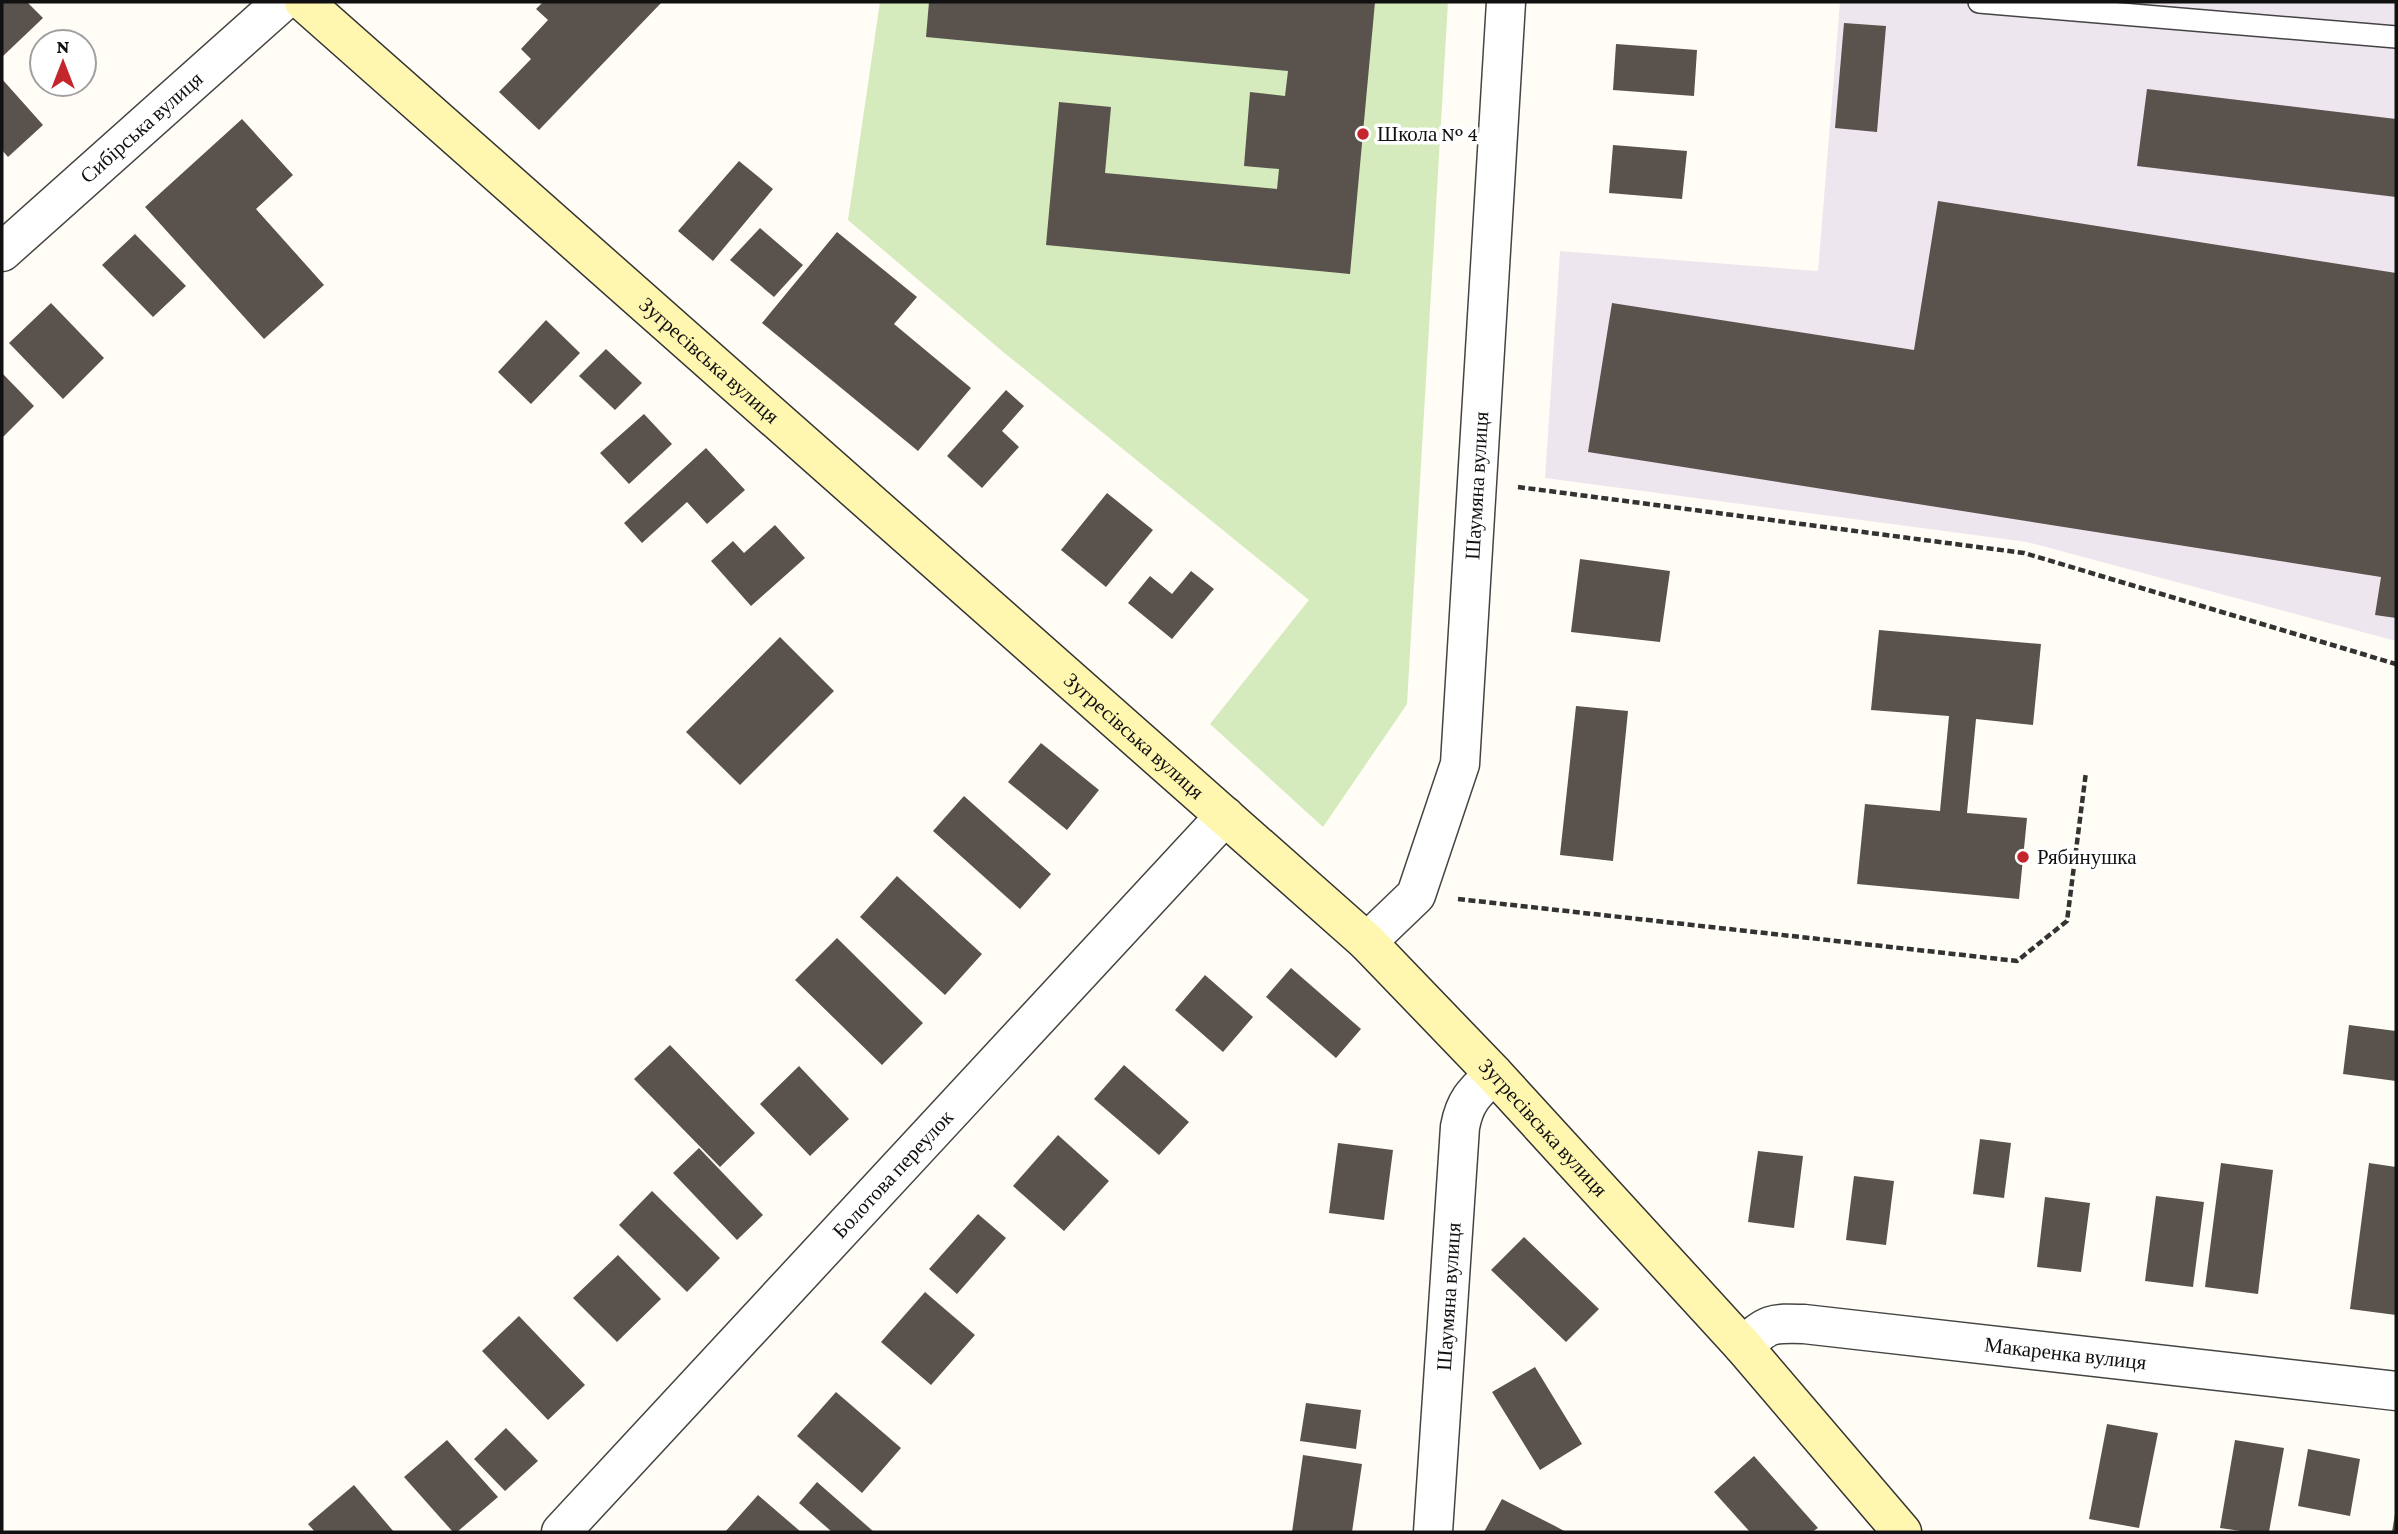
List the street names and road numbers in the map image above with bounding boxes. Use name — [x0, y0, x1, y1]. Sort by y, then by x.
street label: Сибірська вулиця — [75, 66, 208, 188]
street label: Зугресівська вулиця — [634, 292, 784, 429]
street label: Шаумяна вулиця — [1460, 410, 1493, 560]
street label: Зугресівська вулиця — [1059, 668, 1209, 804]
street label: Зугресівська вулиця — [1474, 1054, 1612, 1202]
street label: Болотова переулок — [828, 1105, 959, 1243]
street label: Шаумяна вулиця — [1432, 1221, 1466, 1371]
street label: Макаренка вулиця — [1983, 1333, 2148, 1375]

